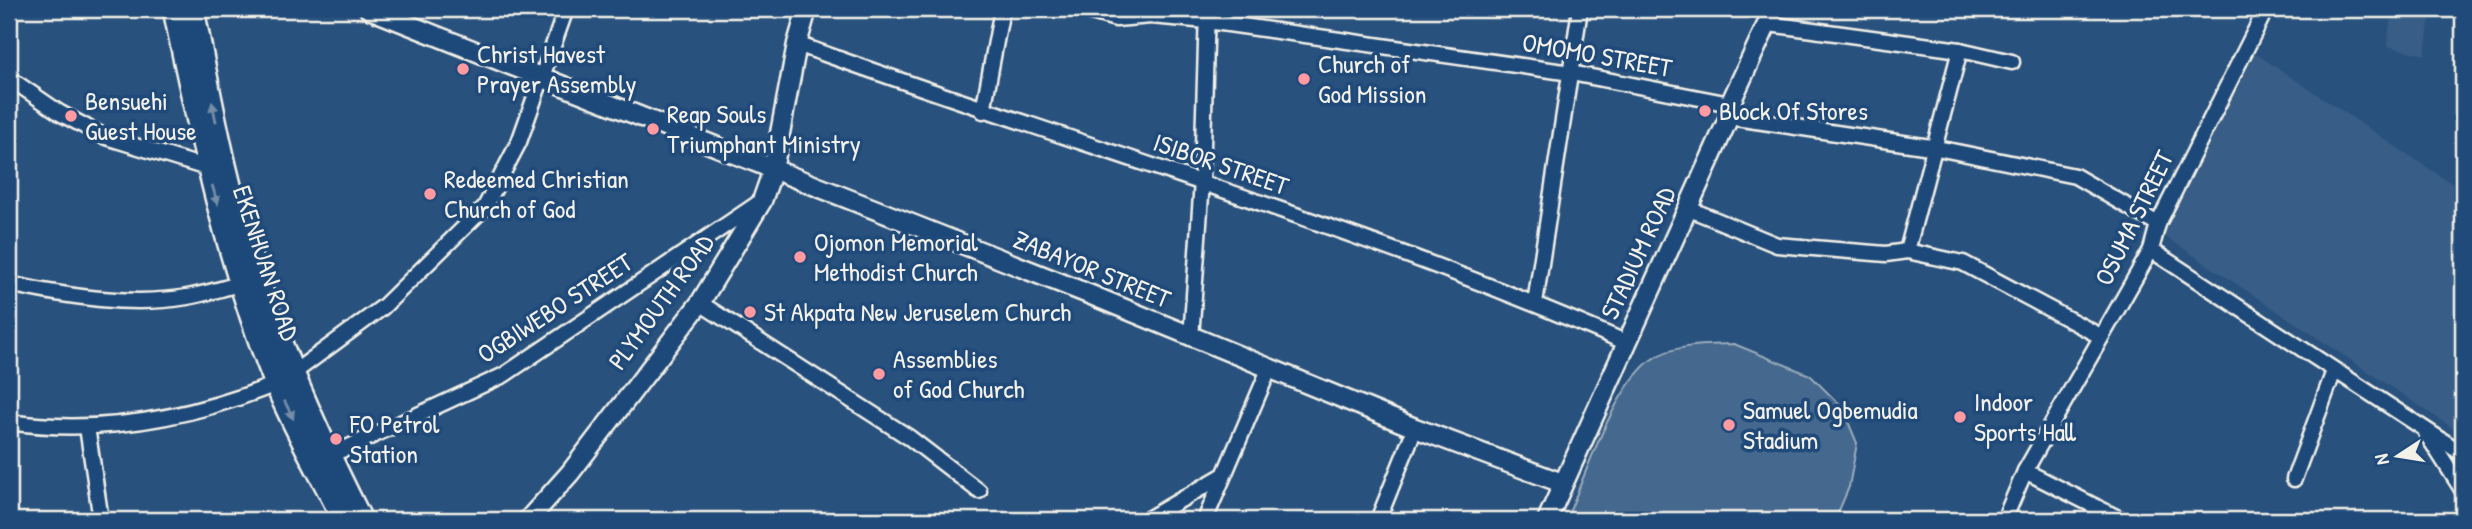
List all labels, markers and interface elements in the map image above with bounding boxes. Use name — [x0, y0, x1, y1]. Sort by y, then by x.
street label: OMOMO STREET — [1520, 24, 1675, 85]
place label: Christ Havest Prayer Assembly — [477, 36, 636, 101]
place label: Church of God Mission — [1318, 46, 1426, 111]
marker: Christ Havest Prayer Assembly — [455, 61, 471, 77]
marker: Church of God Mission — [1296, 71, 1312, 87]
place label: Bensuehi Guest House — [85, 83, 197, 148]
place label: Block Of Stores — [1719, 93, 1868, 128]
place label: Reap Souls Triumphant Ministry — [667, 96, 861, 161]
one-way arrow — [208, 101, 219, 123]
marker: Block Of Stores — [1697, 103, 1713, 119]
marker: Bensuehi Guest House — [63, 108, 79, 124]
marker: Reap Souls Triumphant Ministry — [645, 121, 661, 137]
street label: ISIBOR STREET — [1149, 124, 1294, 203]
street label: OSUMA STREET — [2086, 144, 2182, 291]
place label: Redeemed Christian Church of God — [444, 161, 629, 226]
street label: STADIUM ROAD — [1592, 180, 1684, 325]
street label: EKENHUAN ROAD — [225, 181, 308, 345]
one-way arrow — [210, 185, 220, 206]
marker: Redeemed Christian Church of God — [422, 186, 438, 202]
street label: ZABAYOR STREET — [1008, 221, 1177, 316]
place label: Ojomon Memorial Methodist Church — [814, 224, 978, 289]
street label: PLYMOUTH ROAD — [600, 226, 722, 377]
street label: OGBIWEBO STREET — [470, 244, 640, 371]
marker: Ojomon Memorial Methodist Church — [792, 249, 808, 265]
place label: St Akpata New Jeruselem Church — [764, 294, 1071, 329]
marker: St Akpata New Jeruselem Church — [742, 304, 758, 320]
place label: Assemblies of God Church — [893, 341, 1025, 406]
marker: Assemblies of God Church — [871, 366, 887, 382]
place label: Indoor Sports Hall — [1974, 384, 2077, 449]
place label: Samuel Ogbemudia Stadium — [1743, 392, 1918, 457]
one-way arrow — [283, 400, 294, 420]
place label: FO Petrol Station — [349, 406, 439, 471]
marker: Indoor Sports Hall — [1952, 409, 1968, 425]
marker: Samuel Ogbemudia Stadium — [1721, 417, 1737, 433]
north arrow — [2364, 420, 2434, 490]
marker: FO Petrol Station — [328, 431, 344, 447]
text: N — [2368, 452, 2395, 467]

